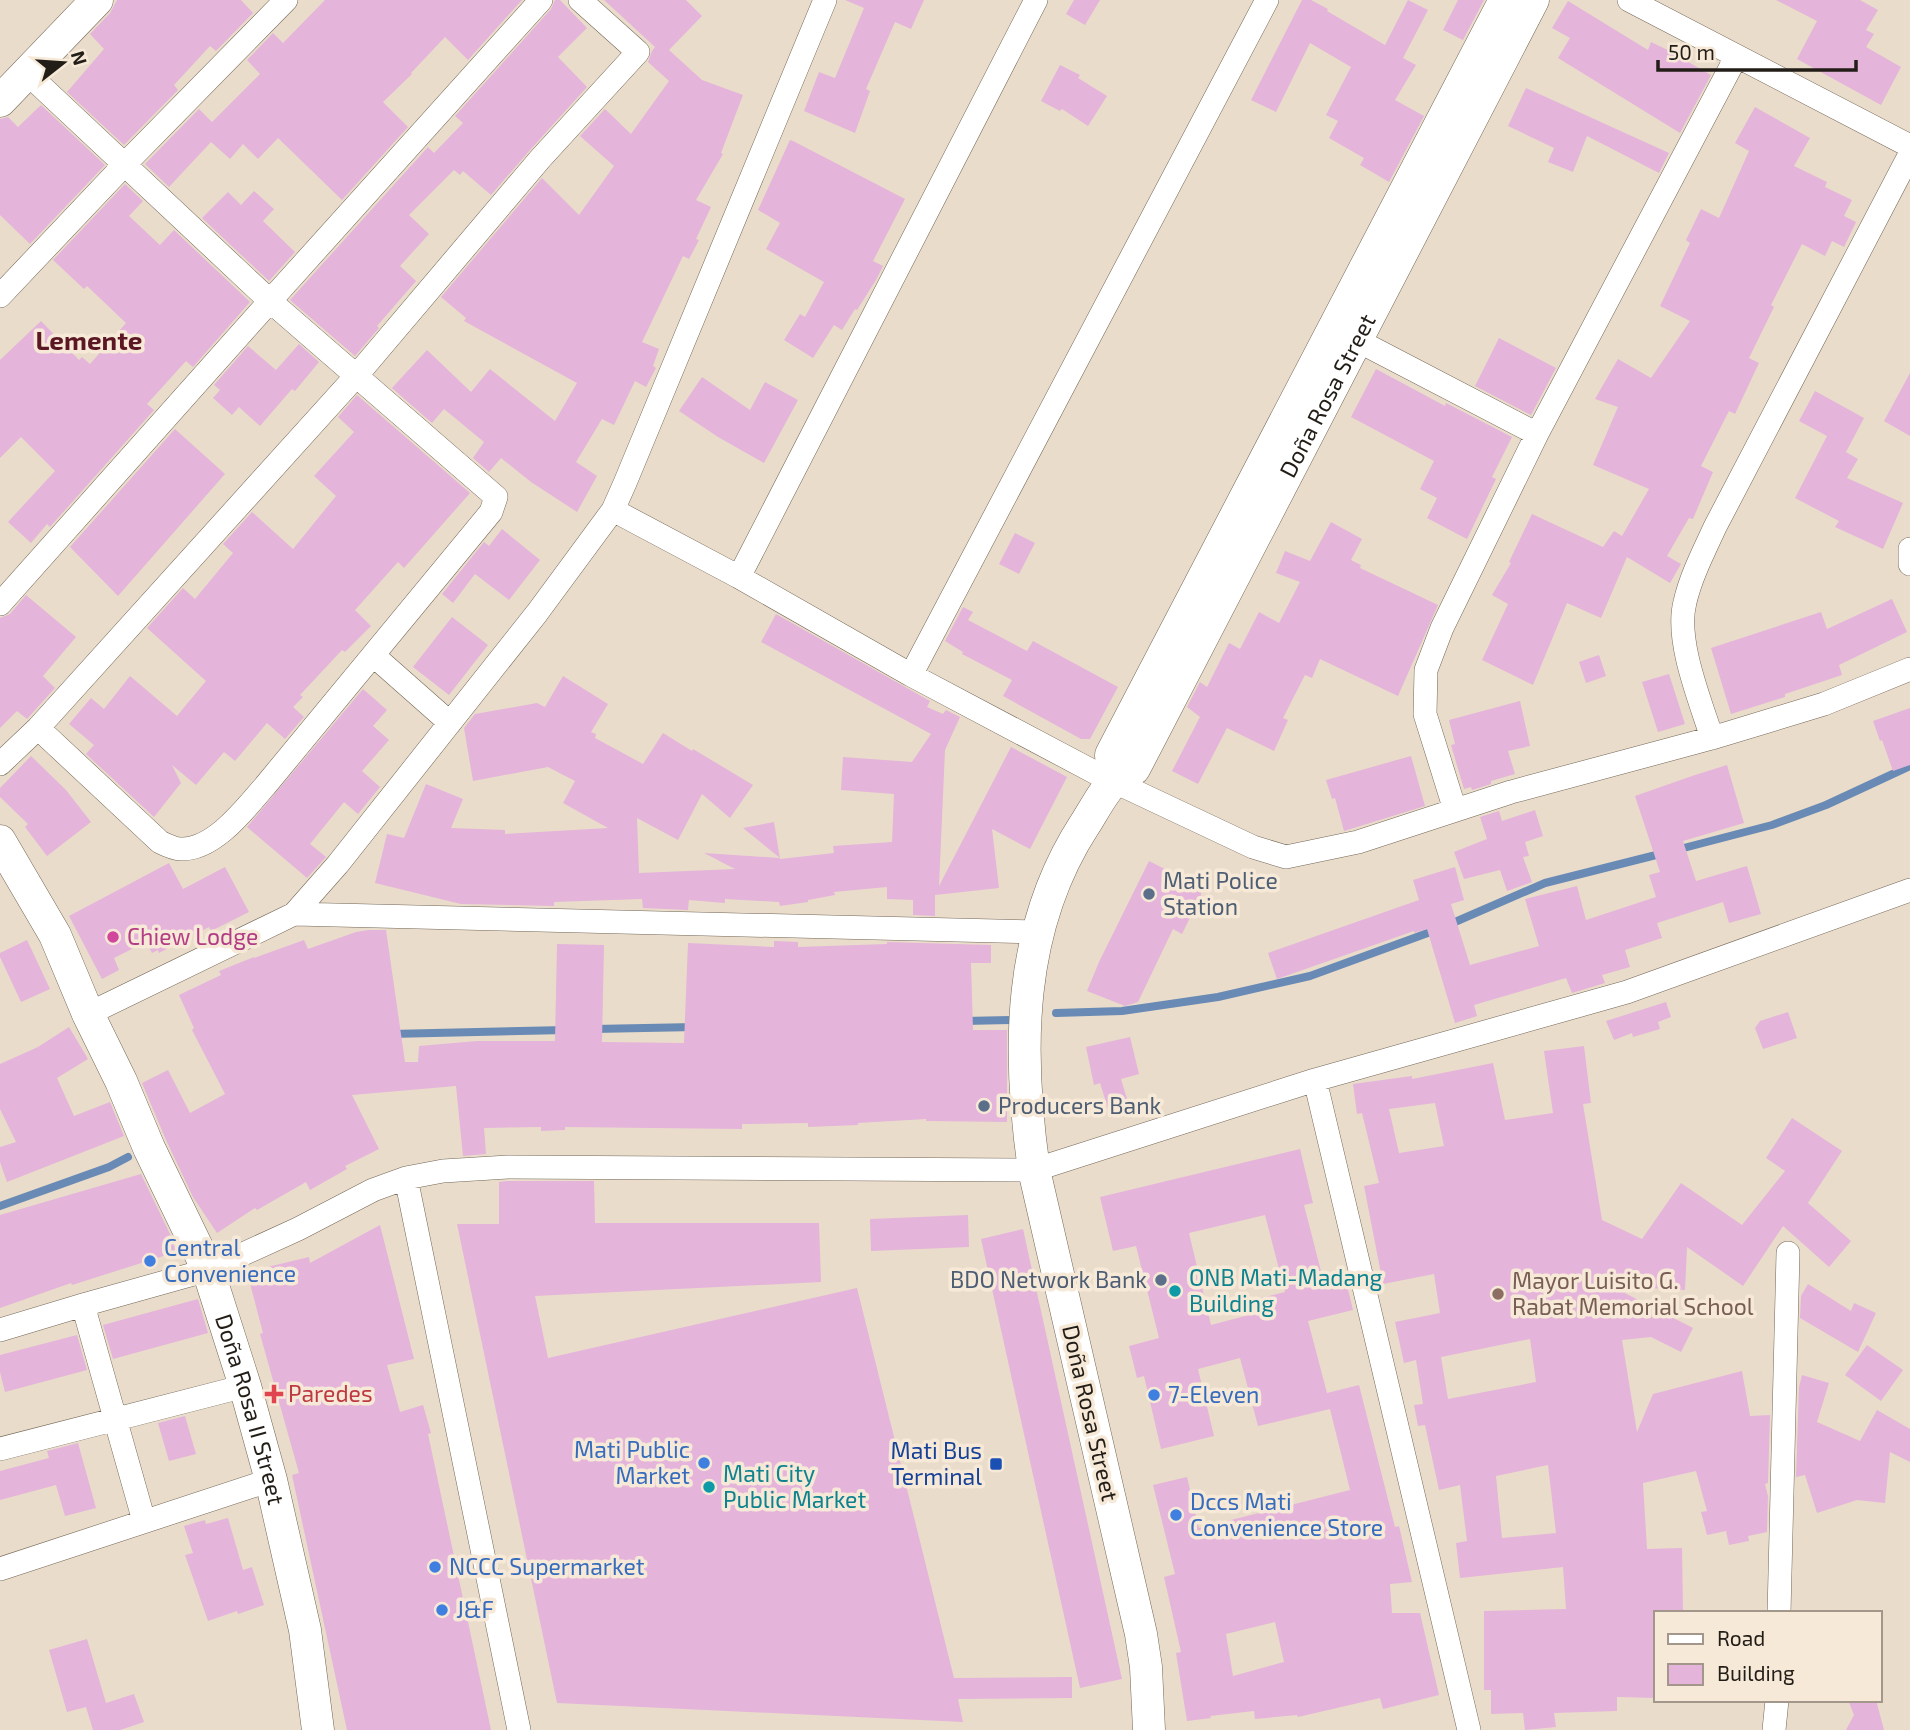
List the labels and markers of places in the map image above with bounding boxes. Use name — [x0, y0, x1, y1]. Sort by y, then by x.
place label: Mati Police Station — [1163, 866, 1278, 920]
marker: Mati Police Station — [1141, 886, 1157, 902]
place label: Chiew Lodge — [127, 922, 258, 950]
marker: Chiew Lodge — [105, 929, 121, 945]
place label: Producers Bank — [998, 1091, 1162, 1119]
marker: Producers Bank — [976, 1098, 992, 1114]
place label: Central Convenience — [164, 1233, 296, 1287]
marker: Central Convenience — [142, 1253, 158, 1269]
place label: ONB Mati-Madang Building — [1189, 1263, 1383, 1317]
place label: BDO Network Bank — [950, 1265, 1147, 1293]
place label: Mayor Luisito G. Rabat Memorial School — [1512, 1266, 1754, 1320]
marker: BDO Network Bank — [1153, 1272, 1169, 1288]
marker: ONB Mati-Madang Building — [1167, 1283, 1183, 1299]
marker: Mayor Luisito G. Rabat Memorial School — [1490, 1286, 1506, 1302]
place label: Paredes — [288, 1379, 373, 1407]
place label: 7-Eleven — [1168, 1380, 1259, 1408]
marker: Paredes — [266, 1386, 282, 1402]
marker: 7-Eleven — [1146, 1387, 1162, 1403]
place label: Mati Public Market — [574, 1435, 690, 1489]
place label: Mati Bus Terminal — [891, 1436, 982, 1490]
marker: Mati Public Market — [696, 1455, 712, 1471]
marker: Mati Bus Terminal — [988, 1456, 1004, 1472]
place label: Mati City Public Market — [723, 1459, 866, 1513]
marker: Mati City Public Market — [701, 1479, 717, 1495]
place label: Dccs Mati Convenience Store — [1190, 1487, 1383, 1541]
marker: Dccs Mati Convenience Store — [1168, 1507, 1184, 1523]
place label: NCCC Supermarket — [449, 1552, 645, 1580]
marker: NCCC Supermarket — [427, 1559, 443, 1575]
place label: J&F — [456, 1595, 494, 1623]
marker: J&F — [434, 1602, 450, 1618]

